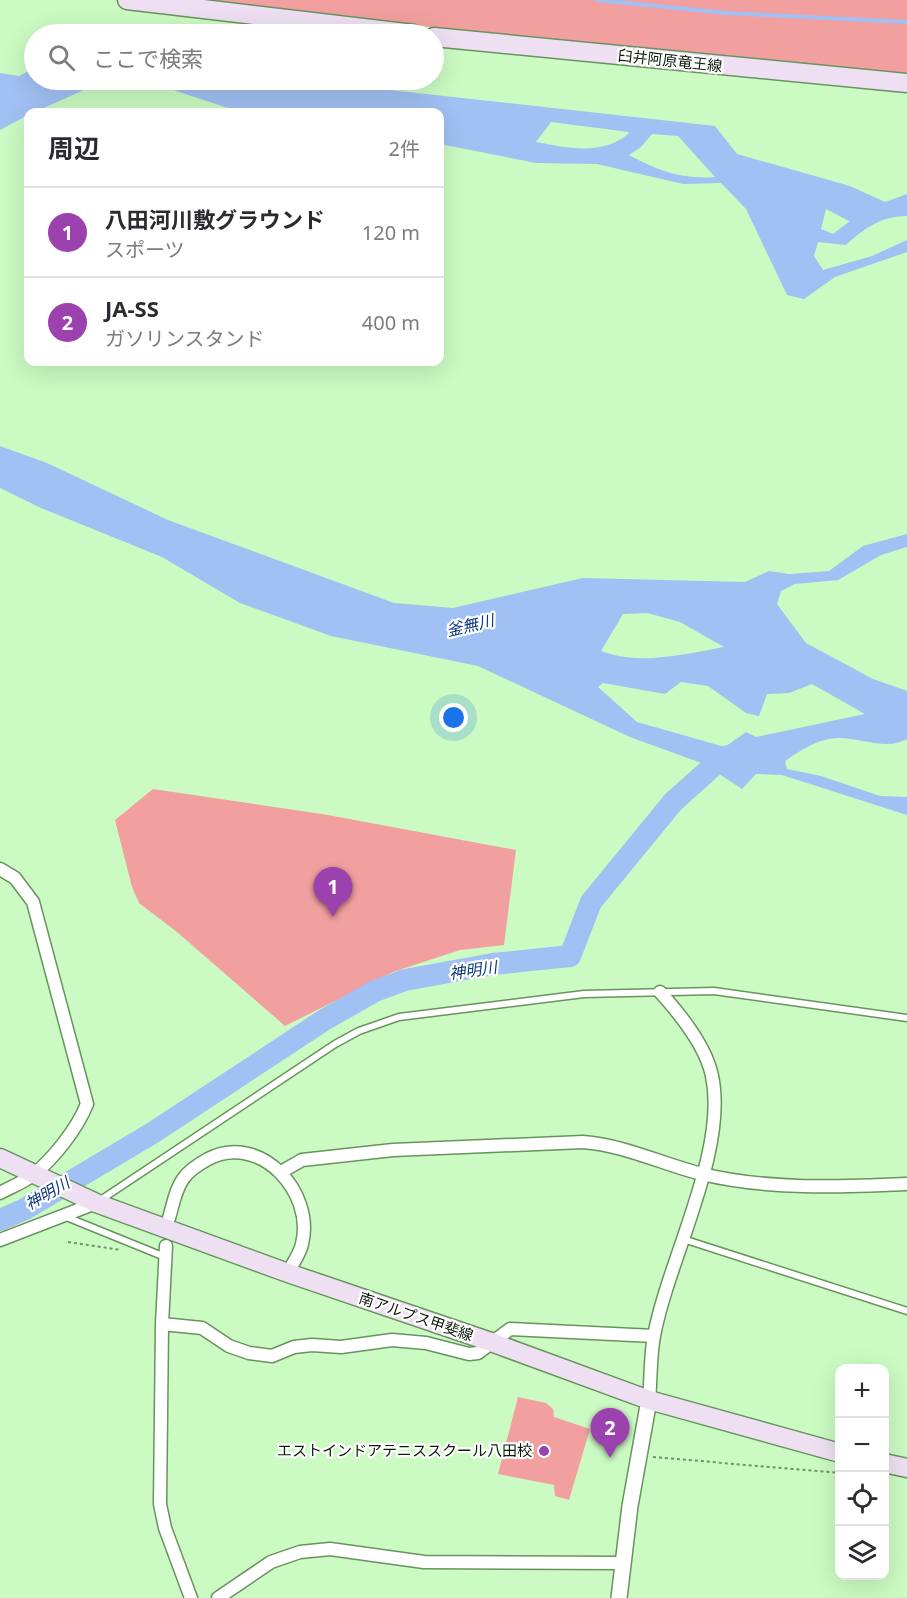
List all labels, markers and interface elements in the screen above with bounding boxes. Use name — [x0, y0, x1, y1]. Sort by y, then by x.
search box — [24, 24, 444, 90]
icon: search — [45, 41, 78, 74]
text: ここで検索 — [93, 43, 203, 73]
street label: 臼井阿原竜王線 — [617, 45, 723, 75]
text: 周辺 — [48, 130, 100, 166]
text: 2件 — [389, 135, 420, 162]
text: 八田河川敷グラウンド — [105, 204, 325, 234]
text: 1 — [62, 219, 73, 246]
text: 120 m — [362, 219, 420, 246]
text: スポーツ — [105, 236, 185, 263]
text: JA-SS — [105, 293, 159, 323]
text: 2 — [62, 309, 73, 336]
text: 400 m — [362, 309, 420, 336]
text: ガソリンスタンド — [105, 325, 265, 352]
water label: 釜無川 — [444, 608, 498, 641]
your location — [439, 703, 468, 732]
pin: 1 — [314, 868, 352, 917]
water label: 神明川 — [448, 955, 500, 984]
water label: 神明川 — [21, 1170, 75, 1215]
street label: 南アルプス甲斐線 — [356, 1287, 476, 1345]
map controls — [835, 1364, 889, 1580]
button: + — [835, 1364, 889, 1418]
pin: 2 — [590, 1408, 630, 1458]
button: − — [835, 1418, 889, 1472]
place label: エストインドアテニススクール八田校 — [277, 1440, 532, 1460]
marker: エストインドアテニススクール八田校 — [537, 1444, 551, 1458]
button: locate — [835, 1472, 889, 1526]
button: layers — [835, 1526, 889, 1580]

